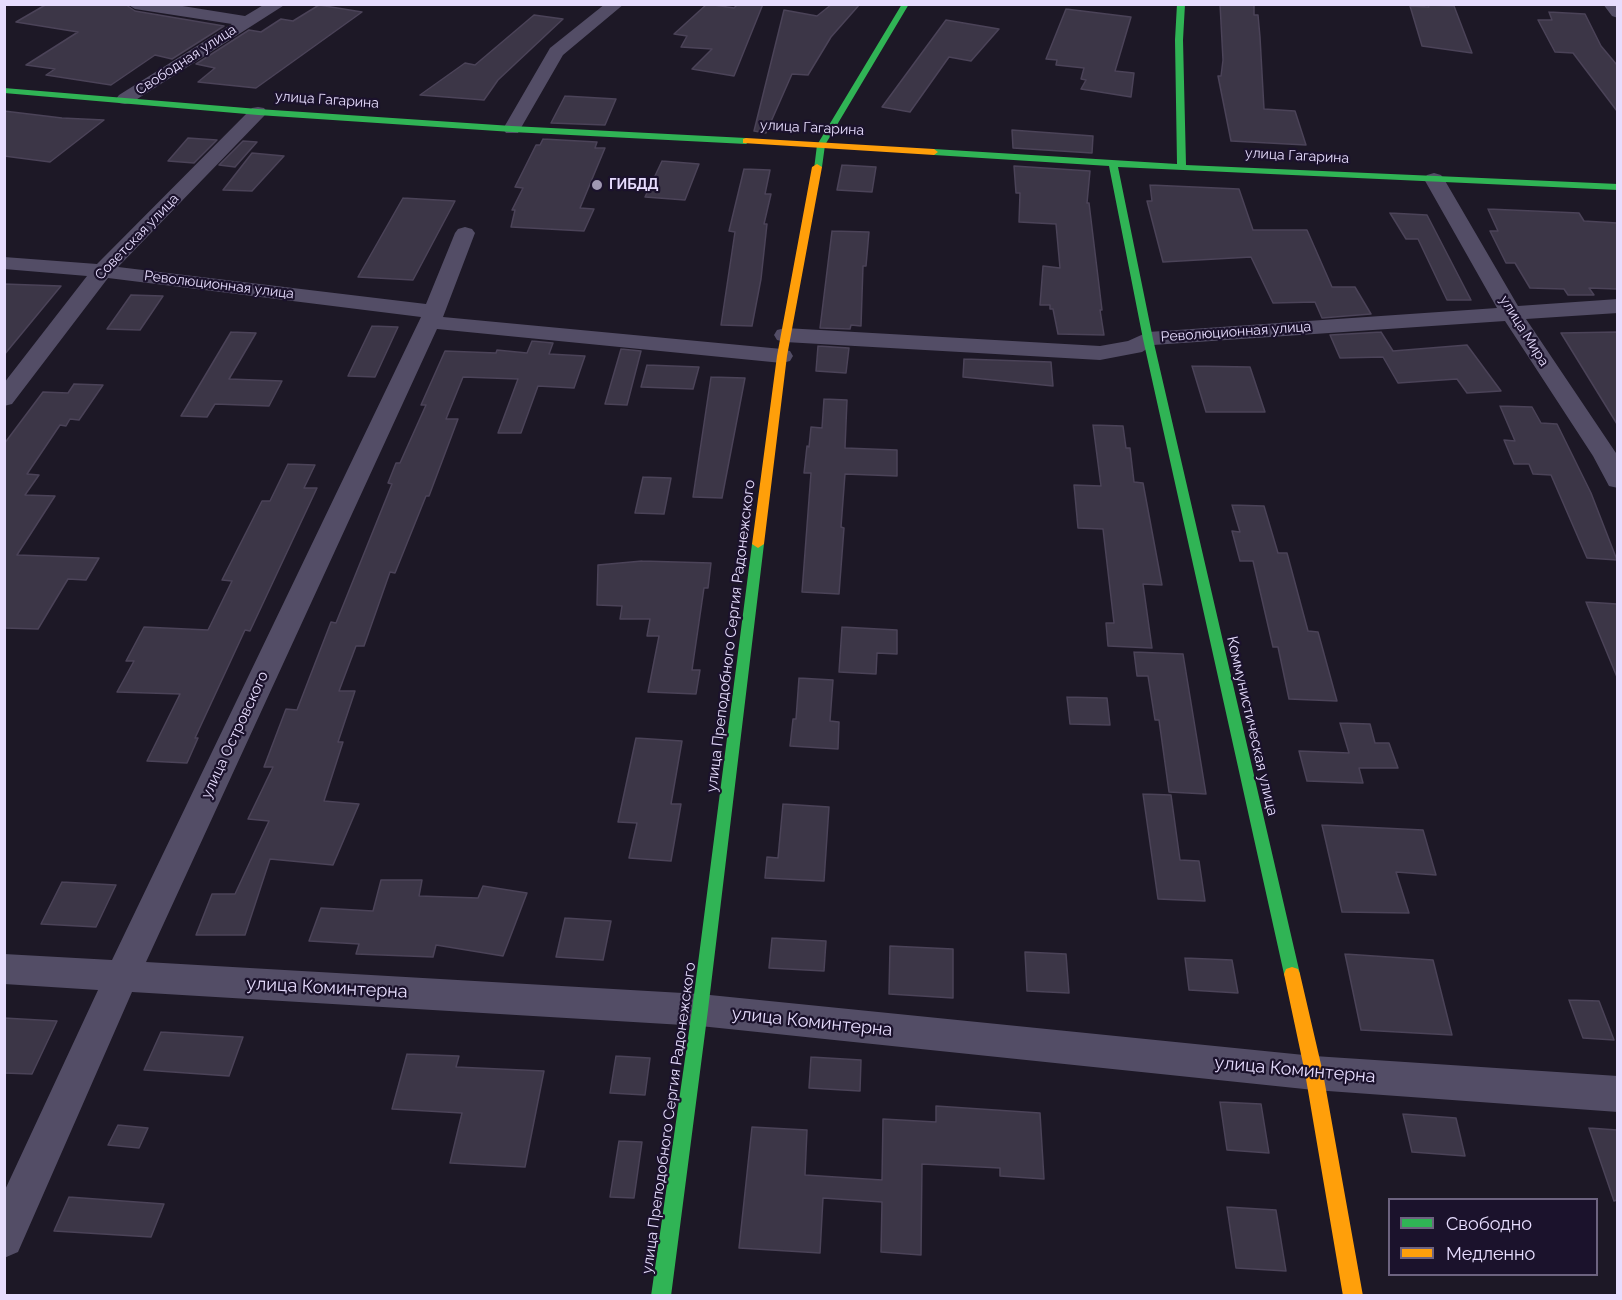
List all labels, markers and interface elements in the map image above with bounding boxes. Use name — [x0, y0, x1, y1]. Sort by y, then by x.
street label: Свободная улица — [133, 21, 239, 99]
street label: улица Гагарина — [275, 88, 379, 112]
street label: улица Гагарина — [760, 117, 864, 139]
street label: улица Гагарина — [1245, 145, 1349, 167]
place label: ГИБДД — [609, 177, 659, 193]
marker: ГИБДД — [590, 178, 604, 192]
street label: Советская улица — [92, 190, 182, 284]
street label: Революционная улица — [143, 267, 295, 303]
street label: улица Мира — [1496, 293, 1552, 369]
street label: Революционная улица — [1160, 318, 1312, 346]
street label: улица Преподобного Сергия Радонежского — [703, 479, 759, 793]
street label: Коммунистическая улица — [1223, 634, 1281, 818]
street label: улица Островского — [198, 668, 272, 802]
street label: улица Преподобного Сергия Радонежского — [638, 961, 700, 1275]
street label: улица Коминтерна — [246, 973, 408, 1003]
street label: улица Коминтерна — [731, 1003, 893, 1041]
street label: улица Коминтерна — [1214, 1052, 1376, 1088]
legend — [1388, 1198, 1598, 1276]
text: Свободно — [1446, 1213, 1532, 1234]
text: Медленно — [1446, 1243, 1535, 1264]

